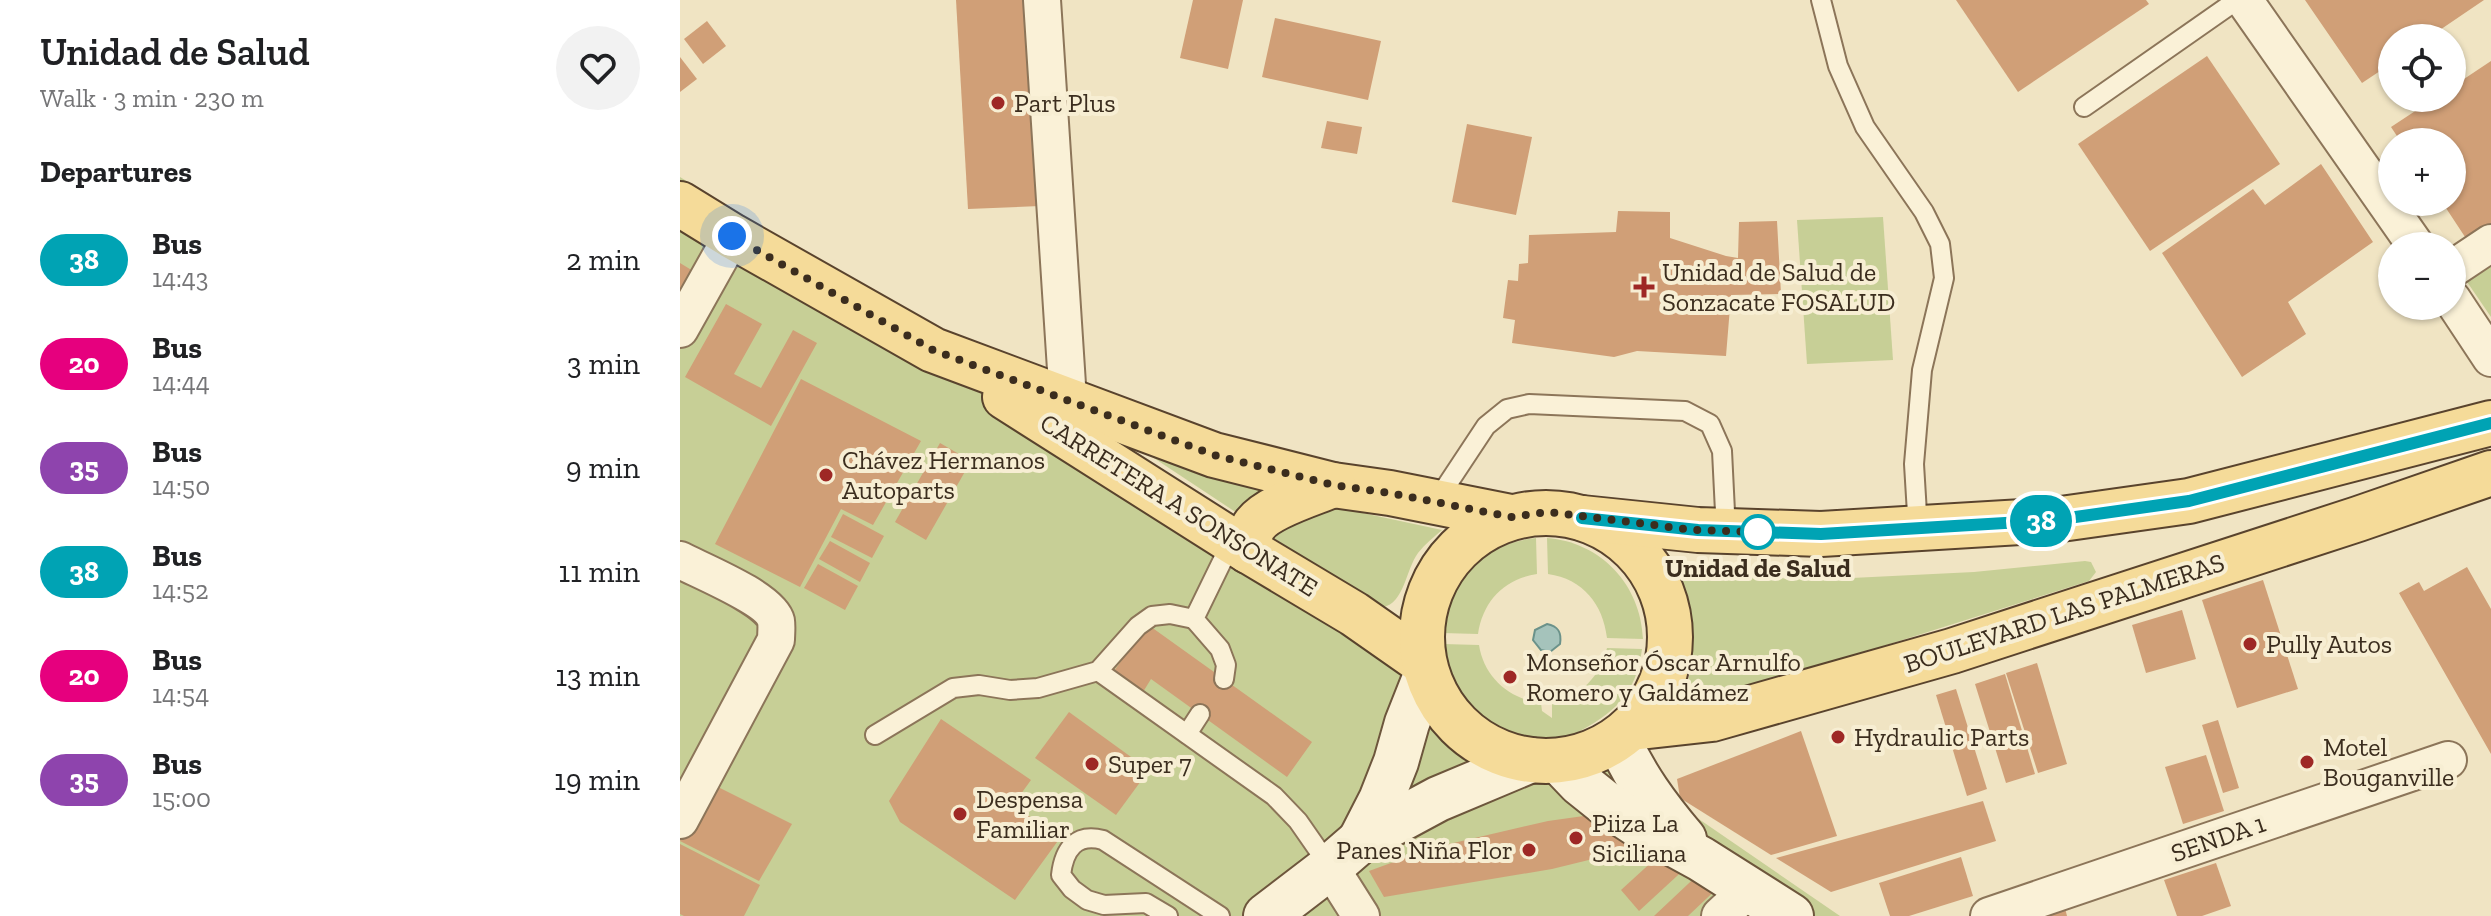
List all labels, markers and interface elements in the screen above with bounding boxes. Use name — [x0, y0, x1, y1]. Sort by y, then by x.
map controls — [2378, 24, 2466, 320]
button: locate — [2378, 24, 2466, 112]
button: heart — [556, 26, 640, 110]
text: Unidad de Salud — [40, 29, 310, 75]
text: Walk · 3 min · 230 m — [40, 82, 264, 114]
place label: Part Plus — [1014, 87, 1116, 119]
marker: Part Plus — [989, 94, 1007, 112]
button: + — [2378, 128, 2466, 216]
text: Departures — [40, 154, 192, 190]
your location — [712, 216, 752, 256]
text: Bus — [152, 226, 202, 262]
button: − — [2378, 232, 2466, 320]
text: 2 min — [566, 242, 640, 278]
text: 38 — [69, 243, 99, 276]
place label: Unidad de Salud de Sonzacate FOSALUD — [1662, 256, 1895, 318]
text: 14:43 — [152, 262, 209, 294]
marker: Unidad de Salud de Sonzacate FOSALUD — [1633, 276, 1655, 298]
text: Bus — [152, 330, 202, 366]
text: 3 min — [567, 346, 640, 382]
text: 20 — [68, 347, 100, 380]
text: 14:44 — [152, 366, 210, 398]
street label: CARRETERA A SONSONATE — [1034, 406, 1324, 604]
text: Bus — [152, 434, 202, 470]
place label: Chávez Hermanos Autoparts — [842, 444, 1045, 506]
text: 9 min — [566, 450, 640, 486]
text: 35 — [69, 451, 99, 484]
marker: Chávez Hermanos Autoparts — [817, 466, 835, 484]
text: 14:50 — [152, 470, 210, 502]
line badge: 38 — [2005, 495, 2077, 547]
text: 38 — [2026, 504, 2056, 537]
marker: Unidad de Salud — [1741, 515, 1775, 549]
text: Bus — [152, 538, 202, 574]
street label: BOULEVARD LAS PALMERAS — [1900, 546, 2228, 680]
place label: Unidad de Salud — [1665, 552, 1851, 584]
text: 11 min — [559, 554, 640, 590]
text: 38 — [69, 555, 99, 588]
text: 14:52 — [152, 574, 209, 606]
place label: Pully Autos — [2266, 628, 2392, 660]
marker: Pully Autos — [2241, 635, 2259, 653]
text: Bus — [152, 642, 202, 678]
place label: Monseñor Óscar Arnulfo Romero y Galdámez — [1526, 646, 1801, 708]
text: 13 min — [555, 658, 640, 694]
text: 20 — [68, 659, 100, 692]
marker: Monseñor Óscar Arnulfo Romero y Galdámez — [1501, 668, 1519, 686]
text: 14:54 — [152, 678, 209, 710]
place label: Hydraulic Parts — [1854, 721, 2029, 753]
marker: Hydraulic Parts — [1829, 728, 1847, 746]
place label: Motel Bouganville — [2323, 731, 2454, 793]
text: Bus — [152, 746, 202, 782]
place label: Super 7 — [1108, 748, 1192, 780]
marker: Motel Bouganville — [2298, 753, 2316, 771]
marker: Super 7 — [1083, 755, 1101, 773]
text: 19 min — [554, 762, 640, 798]
text: 35 — [69, 763, 99, 796]
text: 15:00 — [152, 782, 211, 814]
place label: Despensa Familiar — [976, 783, 1084, 845]
marker: Despensa Familiar — [951, 805, 969, 823]
place label: Piiza La Siciliana — [1592, 807, 1687, 869]
street label: SENDA 1 — [2167, 807, 2269, 869]
marker: Piiza La Siciliana — [1567, 829, 1585, 847]
place label: Panes Niña Flor — [1336, 834, 1513, 866]
marker: Panes Niña Flor — [1520, 841, 1538, 859]

